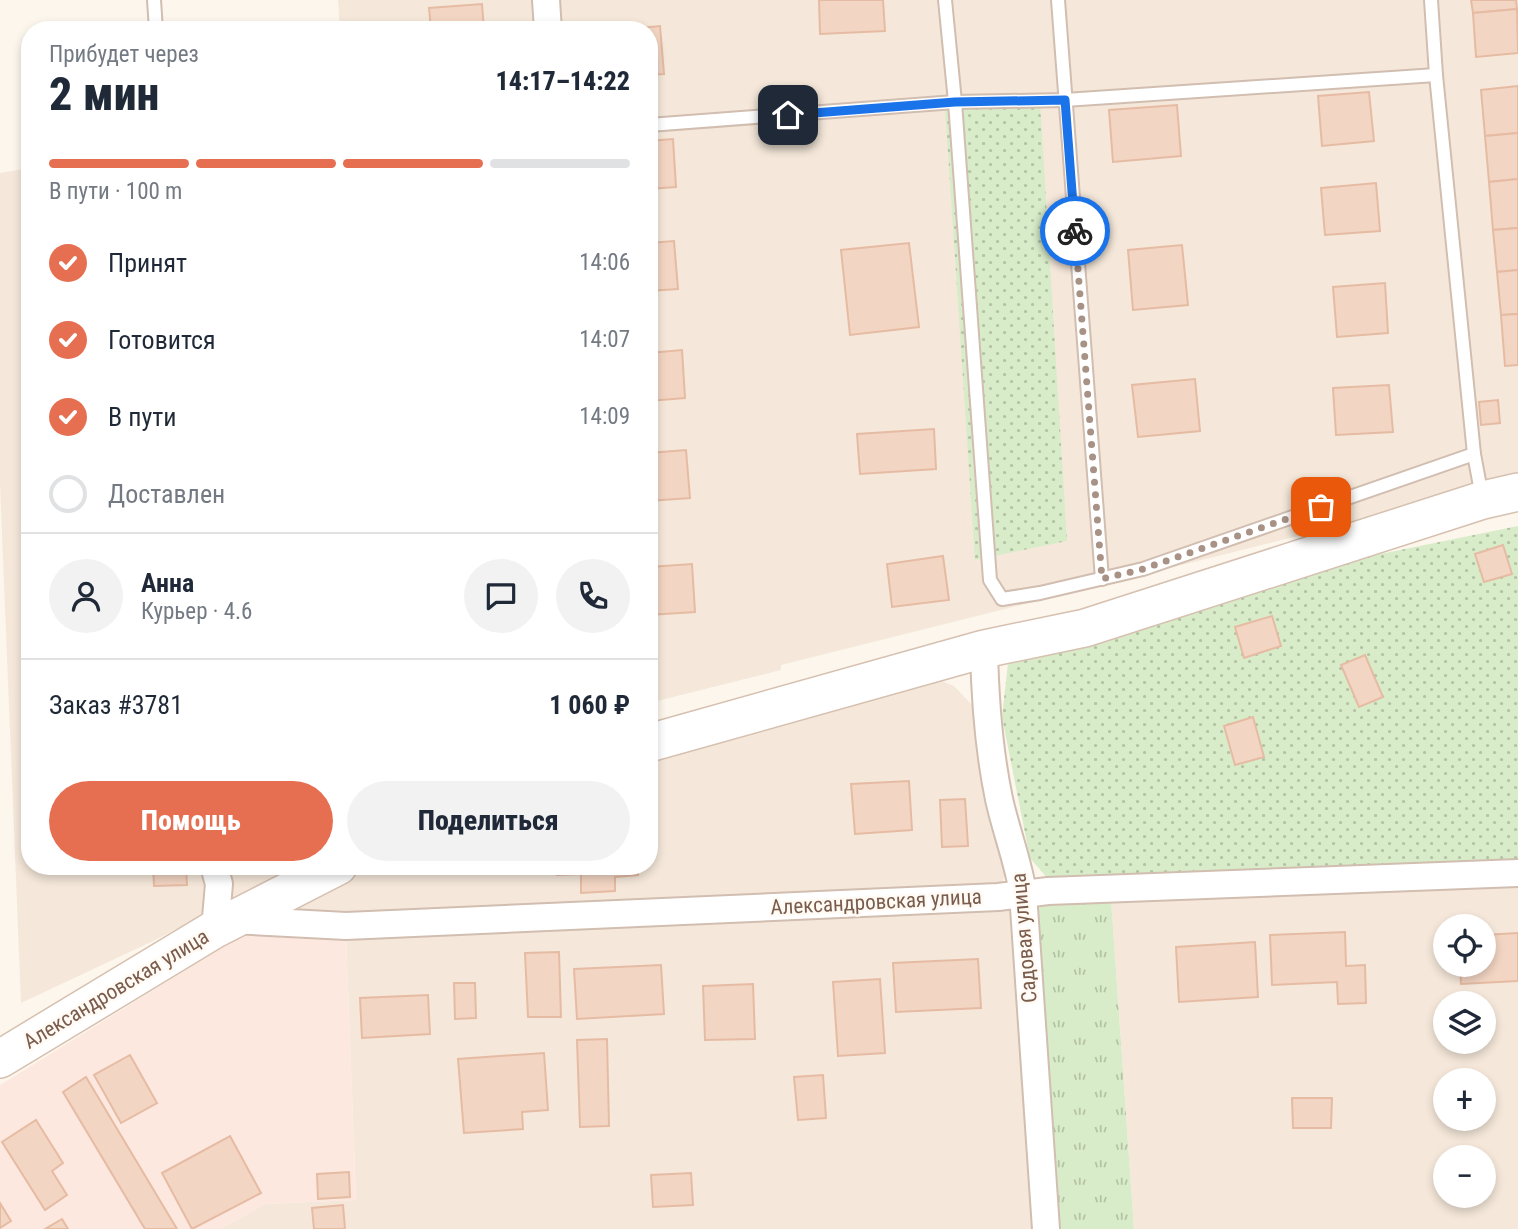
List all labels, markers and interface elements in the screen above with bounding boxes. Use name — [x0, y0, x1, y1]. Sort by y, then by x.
text: Прибудет через — [49, 41, 199, 68]
text: 14:17–14:22 — [496, 66, 630, 96]
text: 2 мин — [49, 67, 159, 121]
pin — [758, 85, 818, 145]
icon: home — [769, 96, 807, 134]
text: В пути · 100 m — [49, 178, 182, 205]
courier — [1040, 196, 1110, 266]
icon: bike — [1056, 212, 1094, 250]
icon: check — [49, 244, 87, 282]
text: Принят — [108, 248, 187, 278]
text: 14:06 — [579, 249, 630, 276]
icon: check — [49, 321, 87, 359]
text: Готовится — [108, 325, 216, 355]
text: 14:07 — [579, 326, 630, 353]
icon: check — [49, 398, 87, 436]
text: В пути — [108, 402, 177, 432]
text: 14:09 — [579, 403, 630, 430]
pin — [1291, 477, 1351, 537]
text: Доставлен — [108, 479, 225, 509]
icon: bag — [1302, 488, 1340, 526]
button: person — [49, 559, 123, 633]
button: chat — [464, 559, 538, 633]
button: phone — [556, 559, 630, 633]
text: Анна — [141, 568, 194, 598]
text: Курьер · 4.6 — [141, 598, 252, 625]
text: Заказ #3781 — [49, 690, 183, 720]
text: 1 060 ₽ — [549, 690, 630, 720]
button: Помощь — [49, 781, 333, 861]
button: Поделиться — [347, 781, 630, 861]
street label: Садовая улица — [1006, 872, 1042, 1004]
street label: Александровская улица — [770, 884, 982, 920]
map controls — [1433, 914, 1496, 1208]
button: locate — [1433, 914, 1496, 977]
street label: Александровская улица — [19, 924, 213, 1054]
button: layers — [1433, 991, 1496, 1054]
button: + — [1433, 1068, 1496, 1131]
button: − — [1433, 1145, 1496, 1208]

